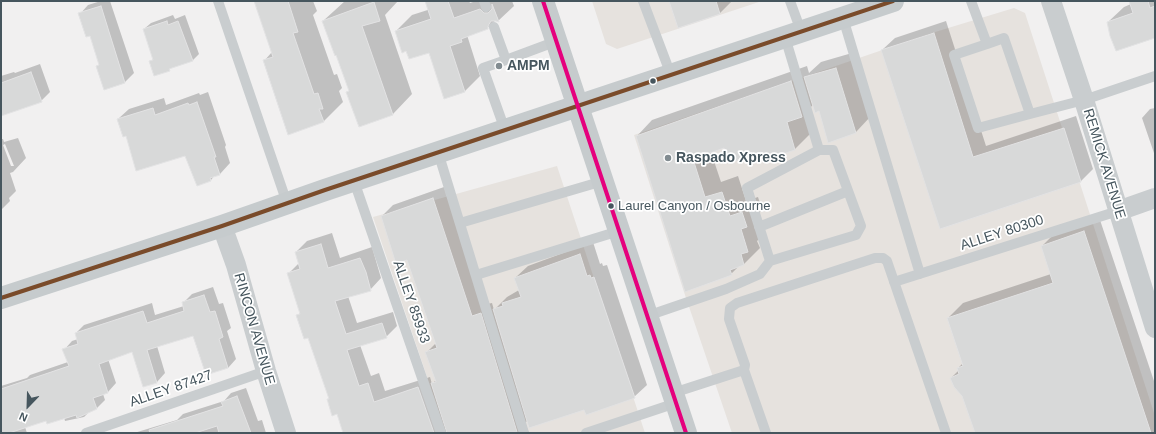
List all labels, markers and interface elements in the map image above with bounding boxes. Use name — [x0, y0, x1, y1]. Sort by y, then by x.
place label: AMPM — [507, 58, 550, 74]
marker: AMPM — [494, 61, 504, 71]
unlabelled marker — [648, 76, 658, 86]
street label: REMICK AVENUE — [1079, 107, 1129, 221]
place label: Raspado Xpress — [676, 150, 786, 166]
marker: Raspado Xpress — [663, 153, 673, 163]
place label: Laurel Canyon / Osbourne — [618, 198, 770, 214]
marker: Laurel Canyon / Osbourne — [606, 201, 616, 211]
street label: ALLEY 80300 — [958, 212, 1046, 254]
street label: ALLEY 85933 — [389, 258, 433, 346]
street label: RINCON AVENUE — [230, 271, 278, 387]
street label: ALLEY 87427 — [127, 367, 215, 411]
north arrow — [8, 386, 48, 426]
text: N — [17, 410, 29, 424]

